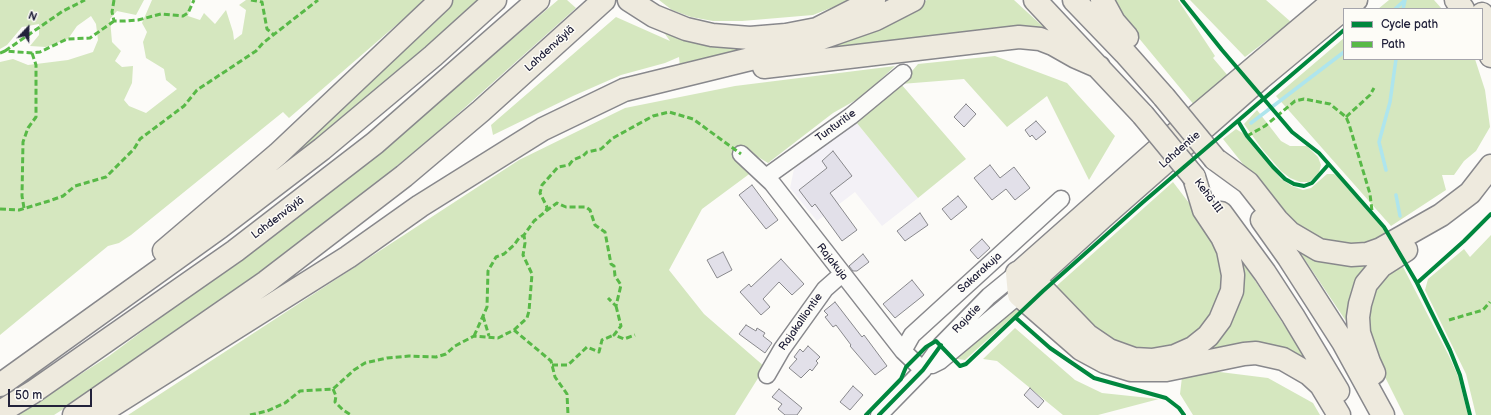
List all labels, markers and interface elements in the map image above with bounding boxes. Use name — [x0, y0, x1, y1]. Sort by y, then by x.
north arrow — [8, 8, 48, 48]
legend — [1343, 8, 1483, 60]
text: N — [26, 9, 39, 24]
text: Cycle path — [1381, 17, 1438, 32]
street label: Lahdenväylä — [522, 23, 578, 75]
text: Path — [1381, 37, 1405, 52]
street label: Tunturitie — [813, 107, 859, 145]
street label: Lahdentie — [1157, 129, 1203, 171]
street label: Kehä III — [1191, 176, 1225, 216]
street label: Lahdenväylä — [249, 194, 307, 242]
street label: Rajakuja — [814, 241, 850, 283]
street label: Sakarakuja — [955, 250, 1005, 296]
street label: Rajakalliontie — [776, 291, 826, 353]
street label: Rajatie — [950, 302, 984, 336]
scale bar — [10, 381, 94, 407]
text: 50 m — [15, 388, 42, 403]

